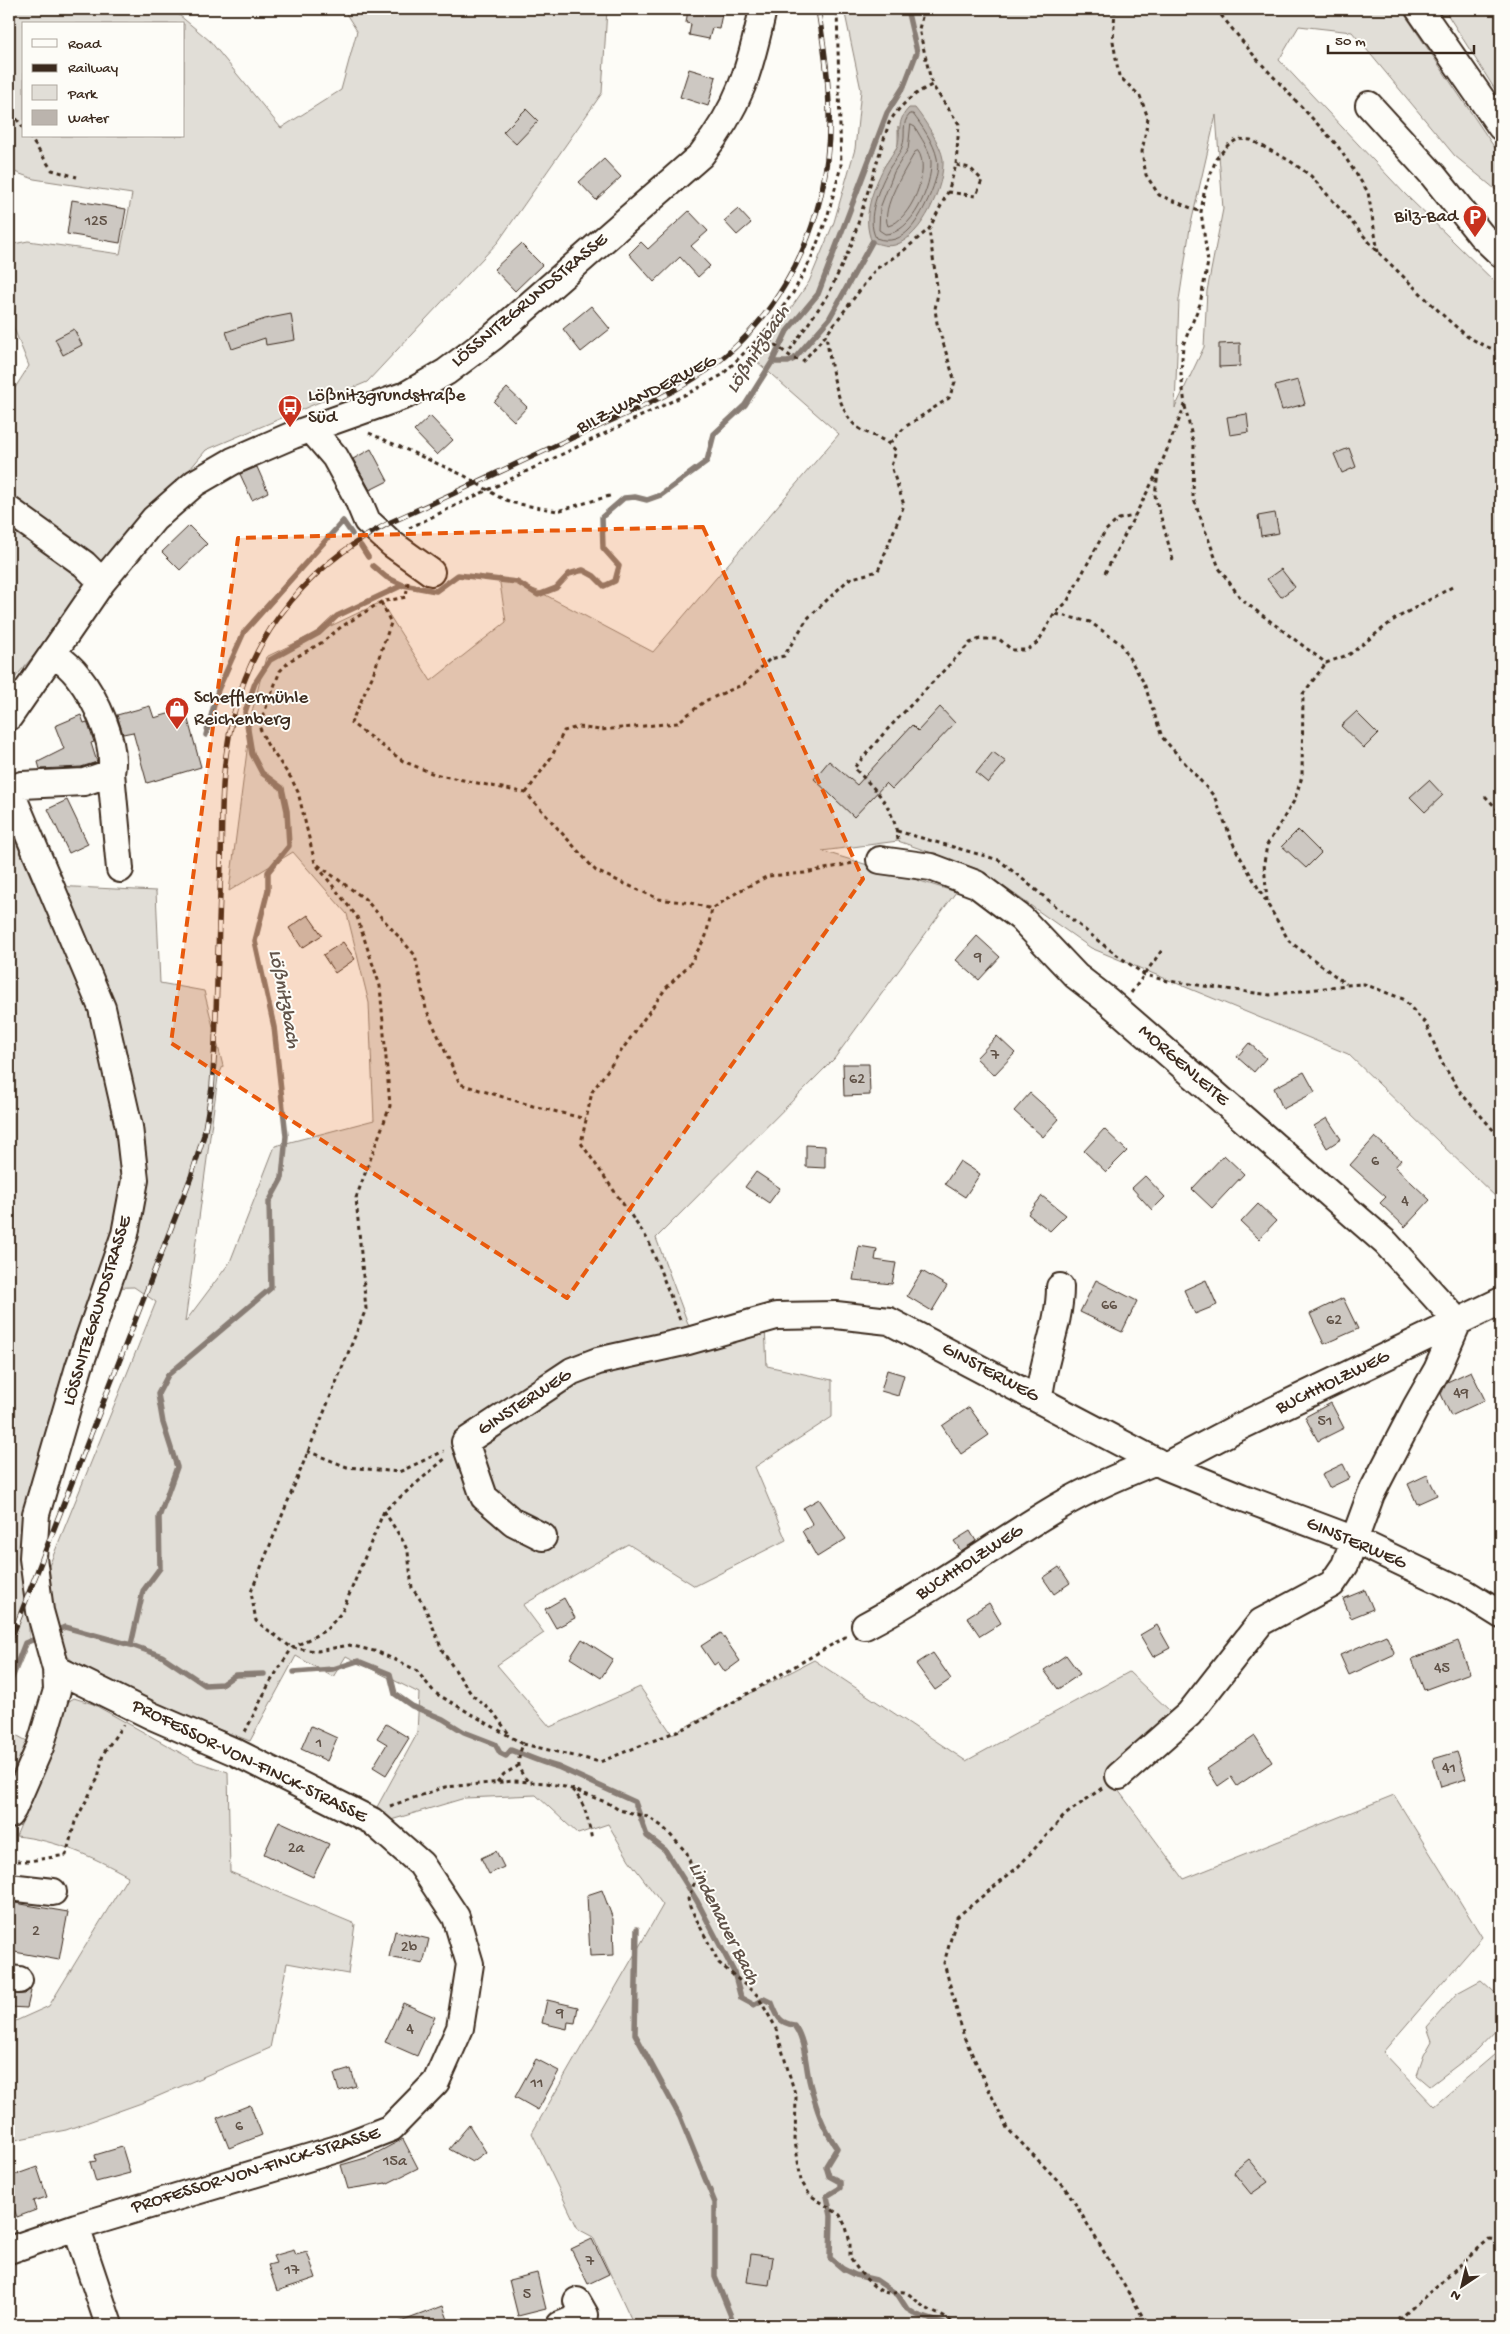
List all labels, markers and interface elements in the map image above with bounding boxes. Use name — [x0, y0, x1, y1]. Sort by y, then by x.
legend — [22, 22, 185, 138]
scale bar — [1328, 22, 1474, 54]
text: 50 m — [1335, 33, 1366, 51]
text: Road — [68, 36, 102, 54]
text: Railway — [68, 60, 119, 78]
text: Park — [67, 86, 98, 104]
text: Water — [68, 110, 110, 128]
parking icon: Bilz-Bad — [1462, 204, 1488, 238]
place label: Bilz-Bad — [1393, 206, 1460, 229]
house number: 125 — [84, 213, 107, 232]
street label: LÖSSNITZGRUNDSTRASSE — [447, 228, 614, 373]
water label: Lößnitzbach — [722, 302, 796, 398]
street label: BILZ-WANDERWEG — [573, 349, 721, 441]
place label: Lößnitzgrundstraße Süd — [308, 385, 466, 430]
bus stop icon: Lößnitzgrundstraße Süd — [277, 394, 303, 428]
place label: Schefflermühle Reichenberg — [194, 687, 308, 732]
shop icon: Schefflermühle Reichenberg — [164, 696, 190, 730]
water label: Lößnitzbach — [262, 948, 304, 1050]
house number: 9 — [973, 949, 982, 968]
street label: MORGENLEITE — [1133, 1020, 1234, 1113]
house number: 7 — [990, 1047, 1000, 1066]
house number: 62 — [849, 1071, 865, 1090]
house number: 6 — [1371, 1153, 1380, 1172]
house number: 4 — [1401, 1193, 1409, 1212]
street label: LÖSSNITZGRUNDSTRASSE — [58, 1212, 138, 1409]
house number: 66 — [1101, 1297, 1118, 1316]
house number: 62 — [1326, 1312, 1342, 1331]
street label: GINSTERWEG — [937, 1338, 1043, 1409]
street label: BUCHHOLZWEG — [1272, 1345, 1394, 1421]
street label: GINSTERWEG — [474, 1364, 577, 1442]
house number: 49 — [1453, 1385, 1469, 1404]
house number: 51 — [1318, 1413, 1332, 1432]
street label: GINSTERWEG — [1302, 1513, 1411, 1576]
street label: BUCHHOLZWEG — [911, 1519, 1029, 1607]
house number: 45 — [1434, 1660, 1450, 1679]
street label: PROFESSOR-VON-FINCK-STRASSE — [127, 1694, 371, 1830]
house number: 1 — [315, 1735, 322, 1754]
house number: 41 — [1442, 1760, 1456, 1779]
house number: 2a — [288, 1840, 305, 1859]
water label: Lindenauer Bach — [682, 1859, 764, 1989]
house number: 2 — [32, 1923, 40, 1942]
house number: 2b — [401, 1939, 418, 1958]
house number: 9 — [555, 2005, 564, 2024]
house number: 4 — [406, 2021, 414, 2040]
house number: 11 — [530, 2075, 543, 2094]
house number: 6 — [235, 2118, 244, 2137]
street label: PROFESSOR-VON-FINCK-STRASSE — [128, 2122, 384, 2220]
house number: 15a — [382, 2153, 408, 2172]
house number: 7 — [585, 2253, 595, 2272]
house number: 17 — [284, 2262, 300, 2281]
north arrow — [1438, 2262, 1488, 2312]
text: N — [1447, 2285, 1465, 2304]
house number: 5 — [523, 2286, 531, 2305]

